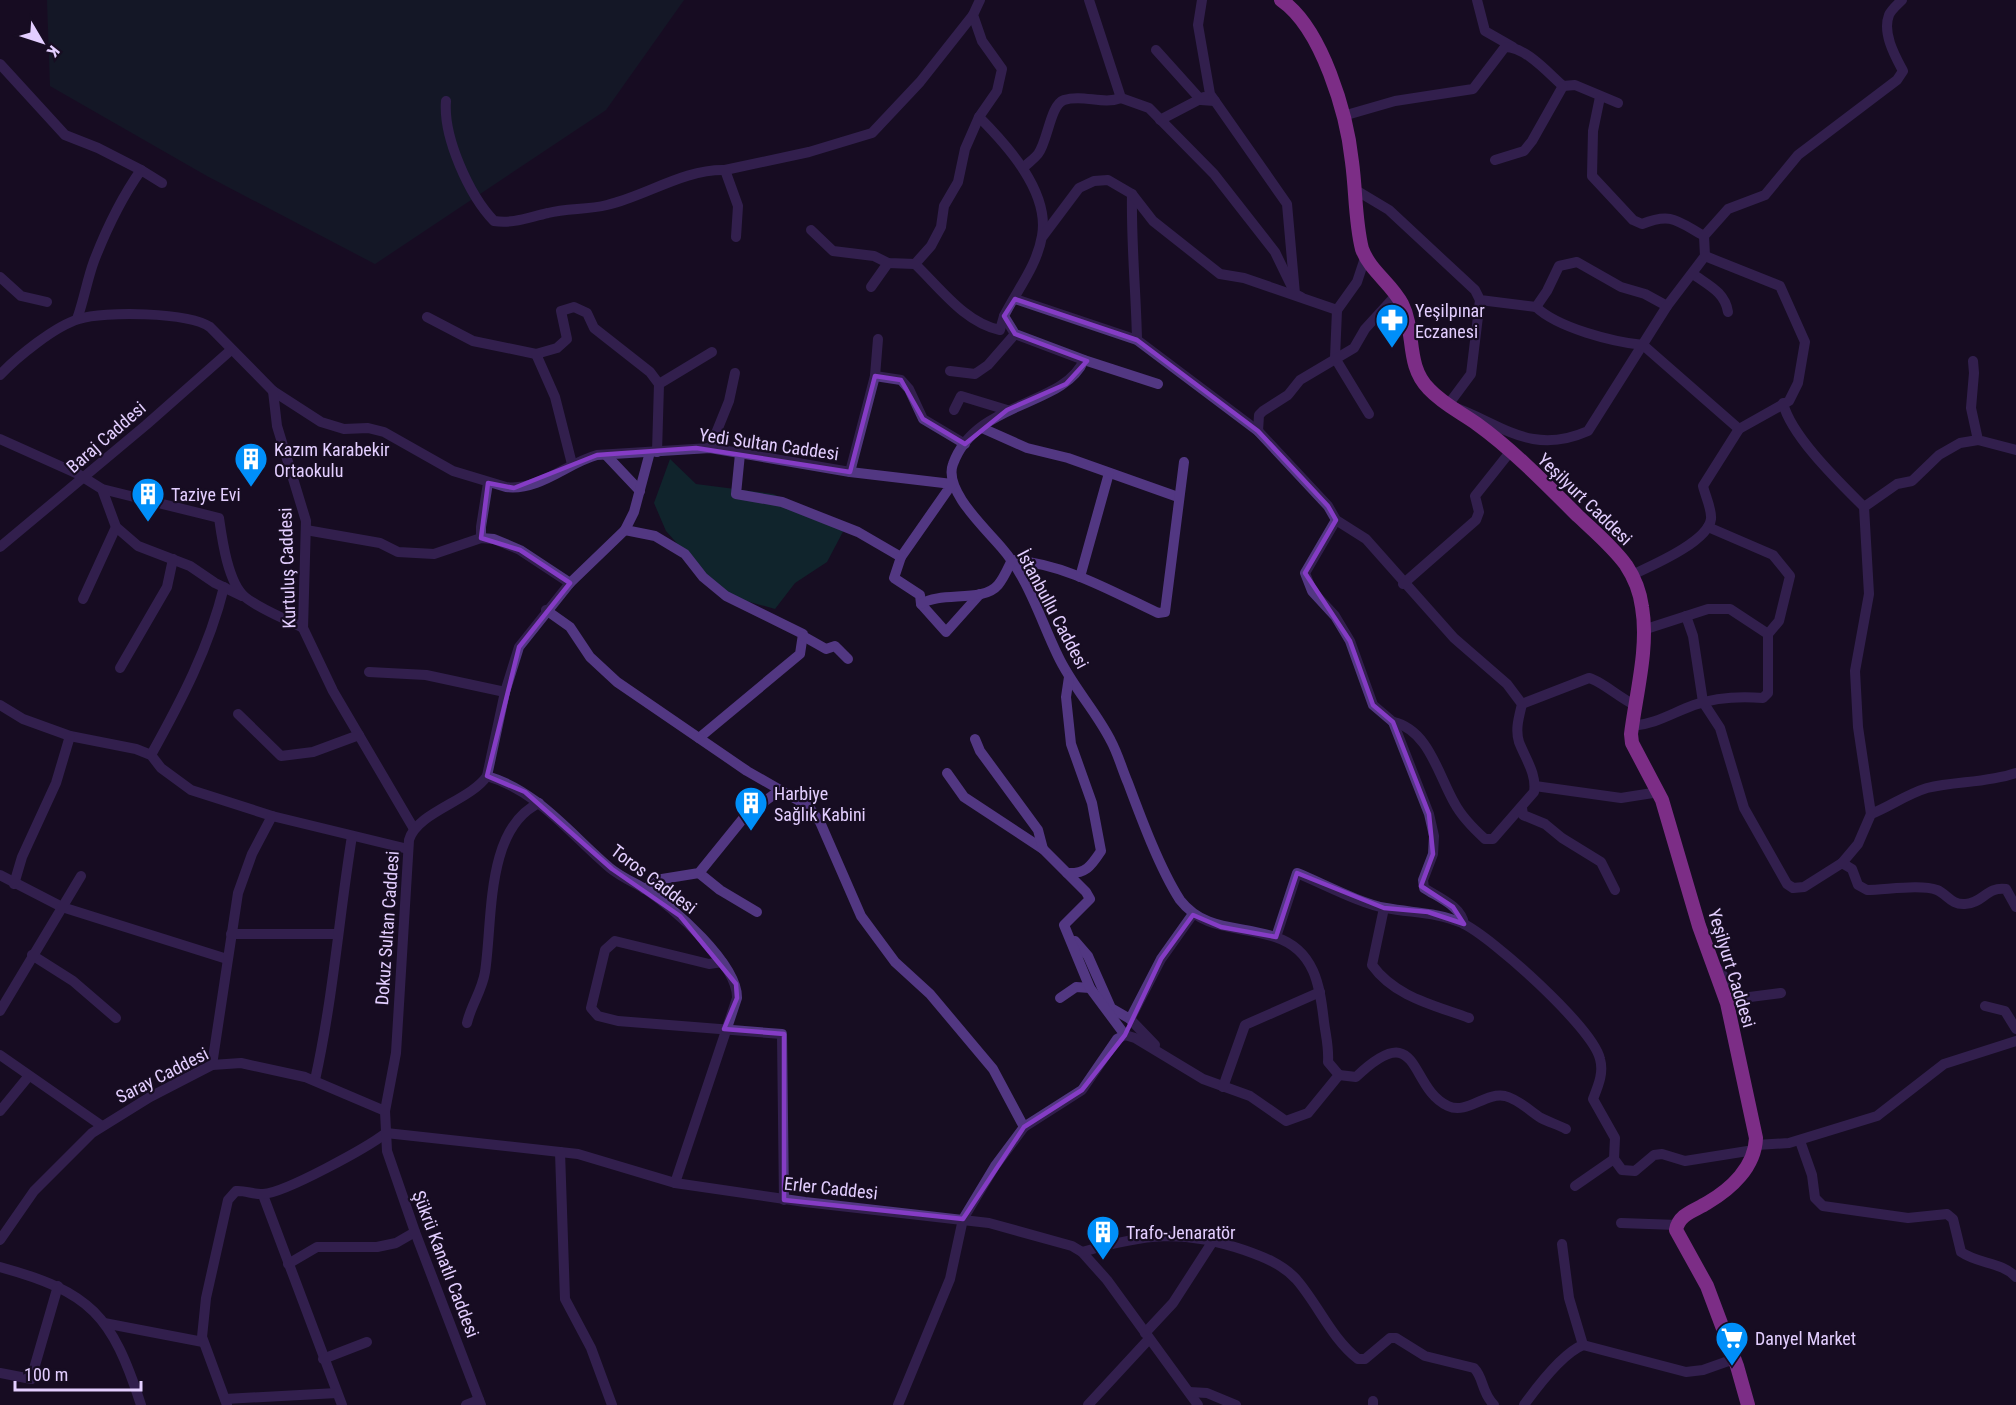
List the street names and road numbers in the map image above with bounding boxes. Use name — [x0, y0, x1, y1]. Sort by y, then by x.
street label: Baraj Caddesi — [62, 397, 150, 477]
street label: Yedi Sultan Caddesi — [698, 424, 840, 464]
street label: Yeşilyurt Caddesi — [1534, 449, 1636, 549]
street label: Kurtuluş Caddesi — [274, 507, 300, 629]
street label: İstanbullu Caddesi — [1013, 546, 1093, 672]
street label: Toros Caddesi — [607, 840, 701, 918]
street label: Dokuz Sultan Caddesi — [371, 850, 403, 1006]
street label: Yeşilyurt Caddesi — [1704, 906, 1760, 1030]
street label: Saray Caddesi — [112, 1043, 212, 1107]
street label: Erler Caddesi — [783, 1173, 879, 1203]
street label: Şükrü Kanatlı Caddesi — [408, 1188, 484, 1340]

